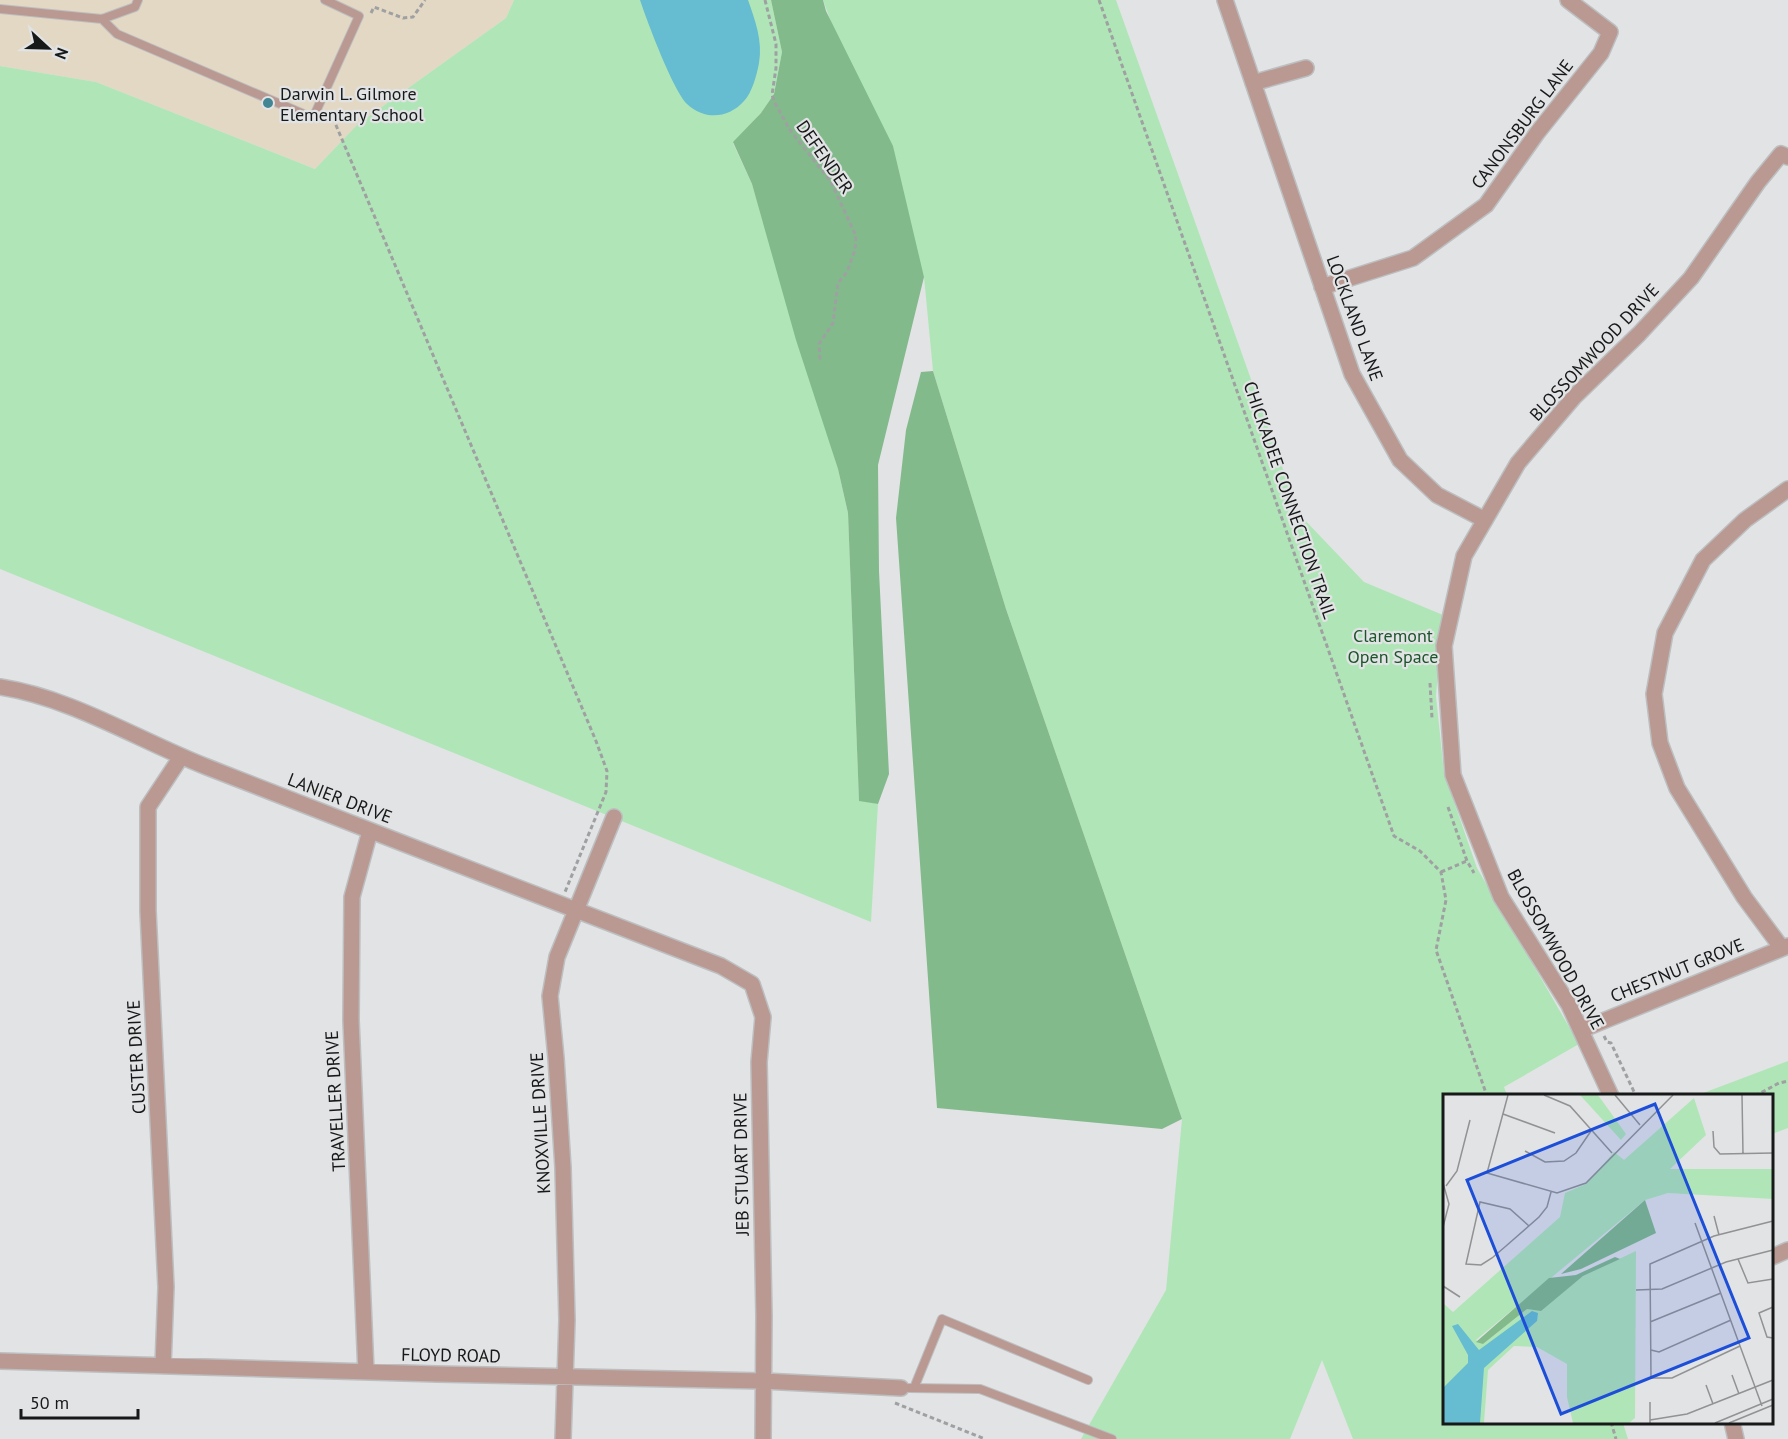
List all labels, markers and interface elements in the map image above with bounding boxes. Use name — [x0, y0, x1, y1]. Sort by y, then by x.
north arrow — [18, 18, 78, 78]
text: N — [51, 45, 73, 62]
street label: CANONSBURG LANE — [1466, 55, 1578, 193]
place label: Darwin L. Gilmore Elementary School — [280, 82, 424, 126]
marker: Darwin L. Gilmore Elementary School — [261, 96, 275, 110]
street label: DEFENDER — [791, 116, 859, 198]
street label: LOCKLAND LANE — [1322, 252, 1388, 384]
street label: BLOSSOMWOOD DRIVE — [1524, 278, 1664, 426]
street label: CHICKADEE CONNECTION TRAIL — [1238, 378, 1342, 622]
park label: Claremont Open Space — [1348, 624, 1438, 668]
street label: LANIER DRIVE — [285, 768, 395, 828]
street label: BLOSSOMWOOD DRIVE — [1502, 865, 1610, 1033]
street label: CHESTNUT GROVE — [1607, 933, 1747, 1007]
street label: CUSTER DRIVE — [122, 999, 150, 1115]
street label: TRAVELLER DRIVE — [320, 1030, 350, 1172]
street label: KNOXVILLE DRIVE — [525, 1052, 555, 1194]
street label: JEB STUART DRIVE — [728, 1092, 754, 1237]
inset map — [1443, 1094, 1773, 1424]
street label: FLOYD ROAD — [401, 1343, 501, 1367]
scale bar — [21, 1382, 138, 1420]
text: 50 m — [30, 1391, 69, 1414]

